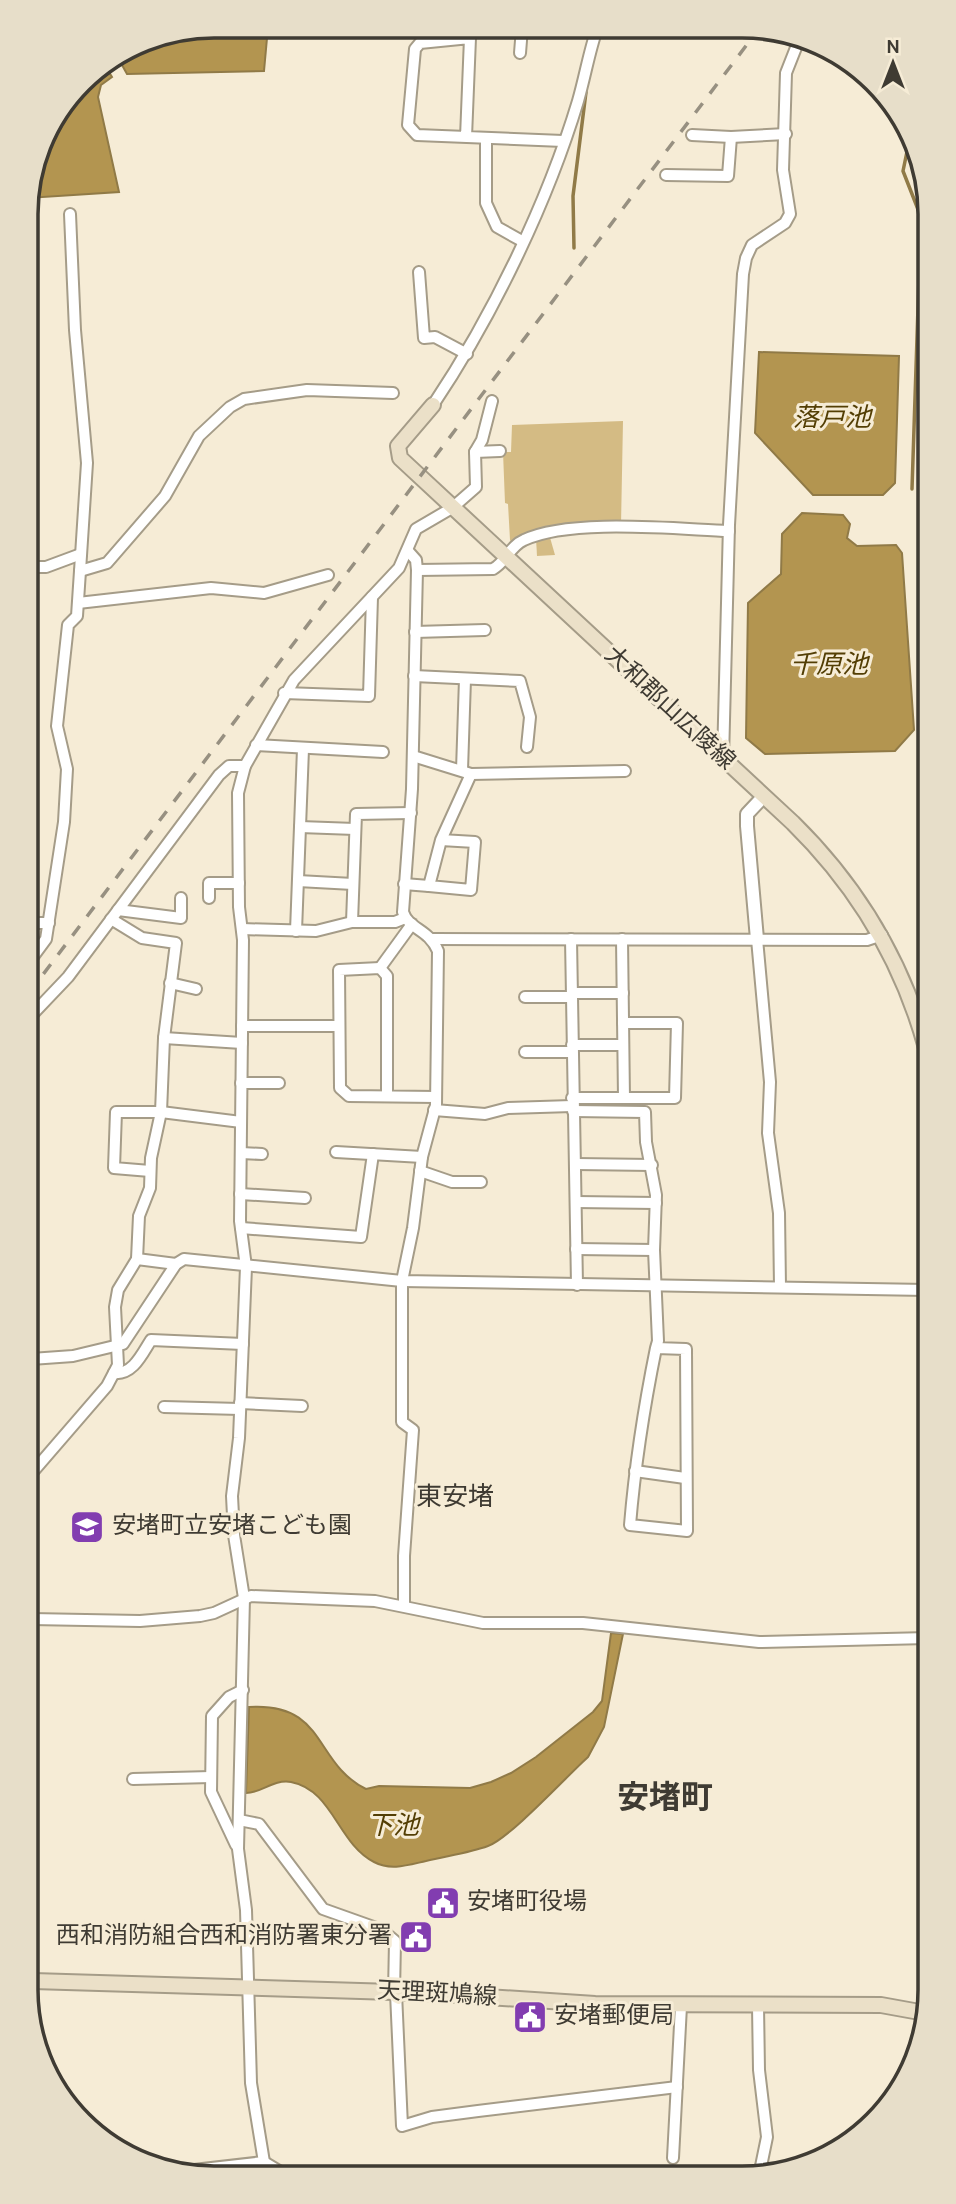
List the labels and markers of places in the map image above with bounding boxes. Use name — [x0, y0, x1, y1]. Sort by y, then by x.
school or university icon: 安堵町立安堵こども園 — [68, 1508, 106, 1546]
place label: 安堵町立安堵こども園 — [112, 1512, 352, 1542]
public building icon: 安堵町役場 — [424, 1884, 462, 1922]
place label: 安堵町役場 — [467, 1888, 587, 1918]
public building icon: 西和消防組合西和消防署東分署 — [397, 1918, 435, 1956]
place label: 西和消防組合西和消防署東分署 — [56, 1922, 392, 1952]
public building icon: 安堵郵便局 — [511, 1998, 549, 2036]
place label: 安堵郵便局 — [554, 2002, 674, 2032]

